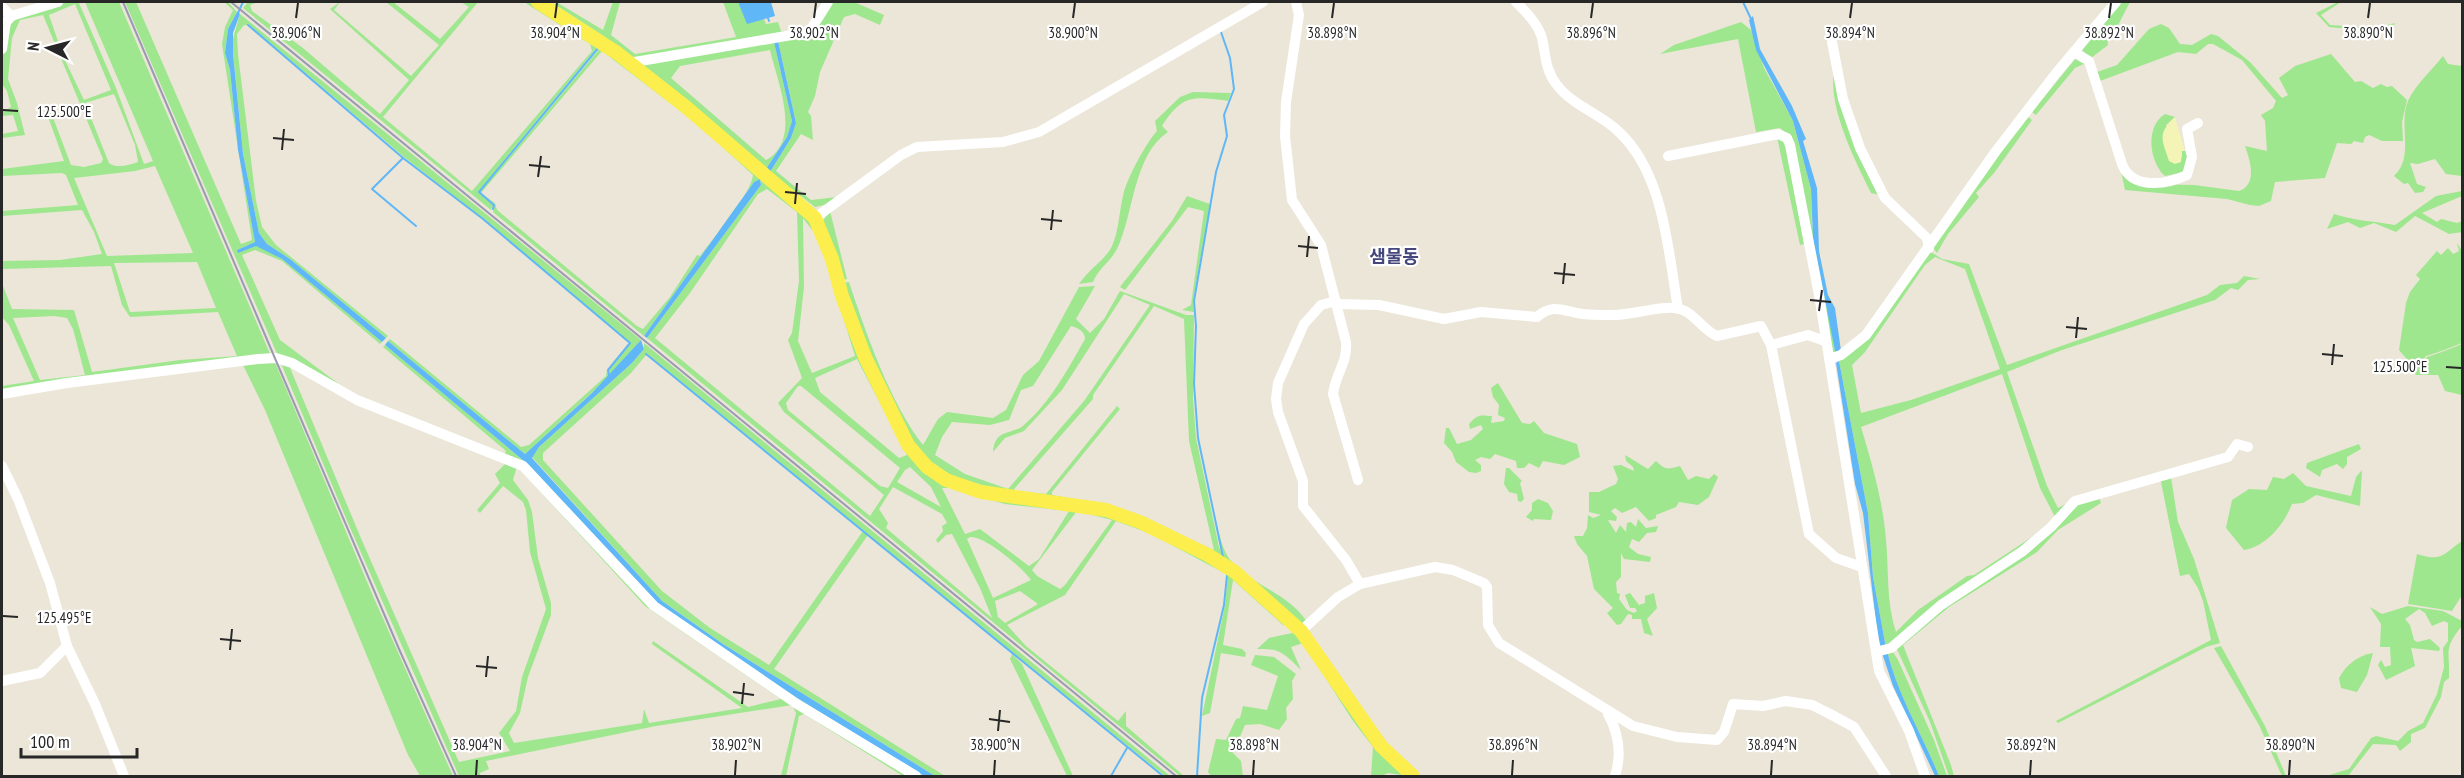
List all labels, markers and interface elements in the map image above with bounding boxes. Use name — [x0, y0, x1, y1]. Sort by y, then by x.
north arrow — [18, 18, 78, 78]
text: 38.906°N — [271, 23, 321, 42]
text: 38.904°N — [530, 23, 580, 42]
text: 38.902°N — [789, 23, 839, 42]
text: 38.900°N — [1048, 23, 1098, 42]
text: 38.898°N — [1307, 23, 1357, 42]
text: 38.896°N — [1566, 23, 1616, 42]
text: 38.894°N — [1825, 23, 1875, 42]
text: 38.892°N — [2084, 23, 2134, 42]
text: 38.890°N — [2343, 23, 2393, 42]
text: N — [23, 41, 43, 52]
text: 125.500°E — [37, 102, 91, 121]
district label: 샘물동 — [1369, 245, 1419, 268]
text: 125.500°E — [2373, 357, 2427, 376]
text: 125.495°E — [37, 608, 91, 627]
scale bar — [21, 721, 136, 759]
text: 100 m — [30, 730, 70, 753]
text: 38.904°N — [452, 735, 502, 754]
text: 38.902°N — [711, 735, 761, 754]
text: 38.900°N — [970, 735, 1020, 754]
text: 38.898°N — [1229, 735, 1279, 754]
text: 38.896°N — [1488, 735, 1538, 754]
text: 38.894°N — [1747, 735, 1797, 754]
text: 38.892°N — [2006, 735, 2056, 754]
text: 38.890°N — [2265, 735, 2315, 754]

